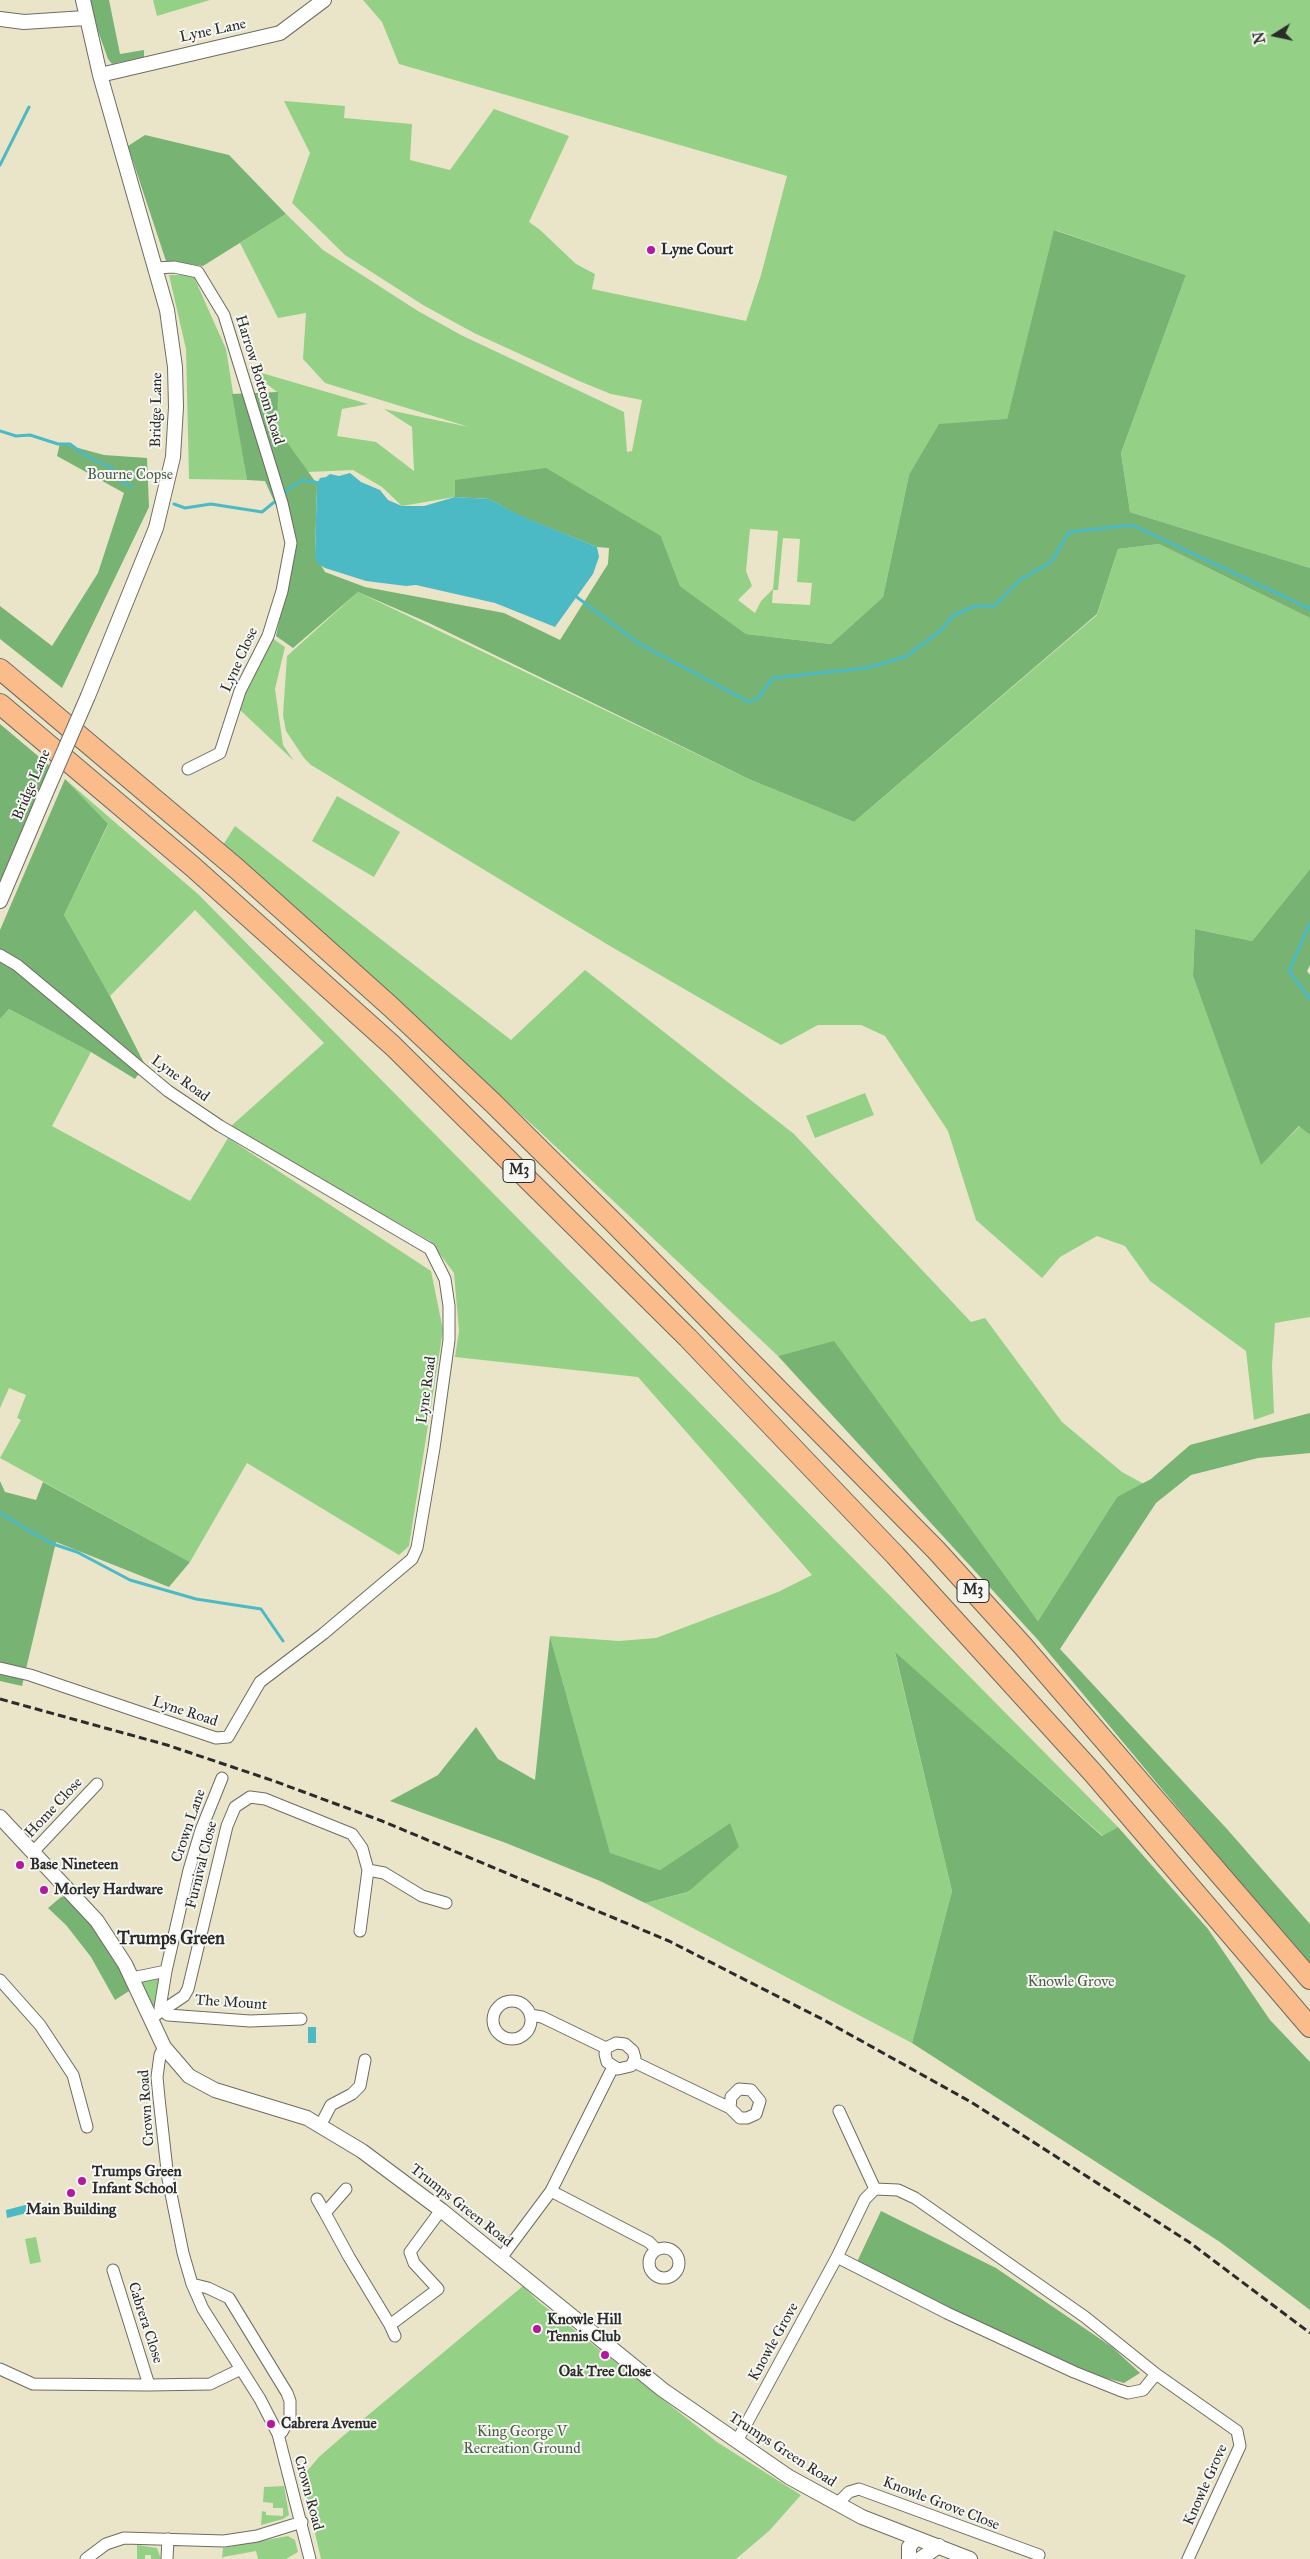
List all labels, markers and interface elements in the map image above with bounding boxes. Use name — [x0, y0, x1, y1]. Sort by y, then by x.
north arrow — [1250, 10, 1300, 60]
street label: Lyne Lane — [178, 15, 248, 47]
text: N — [1250, 30, 1269, 45]
place label: Lyne Court — [661, 241, 733, 259]
marker: Lyne Court — [645, 244, 657, 256]
street label: Harrow Bottom Road — [231, 313, 287, 447]
street label: Bridge Lane — [147, 372, 167, 448]
park label: Bourne Copse — [87, 466, 173, 484]
street label: Lyne Close — [218, 625, 262, 695]
street label: Bridge Lane — [9, 747, 55, 823]
street label: Lyne Road — [147, 1052, 213, 1106]
road number: M3 — [503, 1160, 535, 1182]
street label: Lyne Road — [413, 1355, 441, 1425]
road number: M3 — [957, 1580, 989, 1602]
street label: Lyne Road — [150, 1693, 220, 1731]
street label: Home Close — [21, 1774, 87, 1842]
street label: Crown Lane — [168, 1787, 210, 1865]
street label: Furnival Close — [182, 1819, 222, 1911]
place label: Base Nineteen — [30, 1856, 118, 1874]
marker: Base Nineteen — [14, 1859, 26, 1871]
place label: Morley Hardware — [54, 1881, 163, 1899]
marker: Morley Hardware — [38, 1884, 50, 1896]
district label: Trumps Green — [117, 1929, 225, 1951]
park label: Knowle Grove — [1028, 1973, 1114, 1991]
street label: The Mount — [194, 1991, 268, 2015]
street label: Crown Road — [135, 2069, 159, 2147]
street label: Trumps Green Road — [406, 2161, 516, 2251]
place label: Trumps Green Infant School — [92, 2163, 182, 2198]
marker: Trumps Green Infant School — [76, 2175, 88, 2187]
marker: Main Building — [65, 2187, 77, 2199]
place label: Main Building — [26, 2201, 116, 2219]
street label: Cabrera Close — [123, 2280, 167, 2366]
street label: Knowle Grove — [745, 2300, 803, 2384]
place label: Knowle Hill Tennis Club — [547, 2311, 622, 2346]
marker: Knowle Hill Tennis Club — [531, 2323, 543, 2335]
marker: Oak Tree Close — [599, 2349, 611, 2361]
place label: Oak Tree Close — [559, 2363, 651, 2381]
street label: Trumps Green Road — [725, 2408, 839, 2492]
place label: Cabrera Avenue — [281, 2415, 377, 2433]
marker: Cabrera Avenue — [265, 2418, 277, 2430]
park label: King George V Recreation Ground — [463, 2423, 581, 2458]
street label: Knowle Grove — [1180, 2442, 1232, 2528]
street label: Crown Road — [289, 2454, 327, 2532]
street label: Knowle Grove Close — [880, 2473, 1002, 2535]

